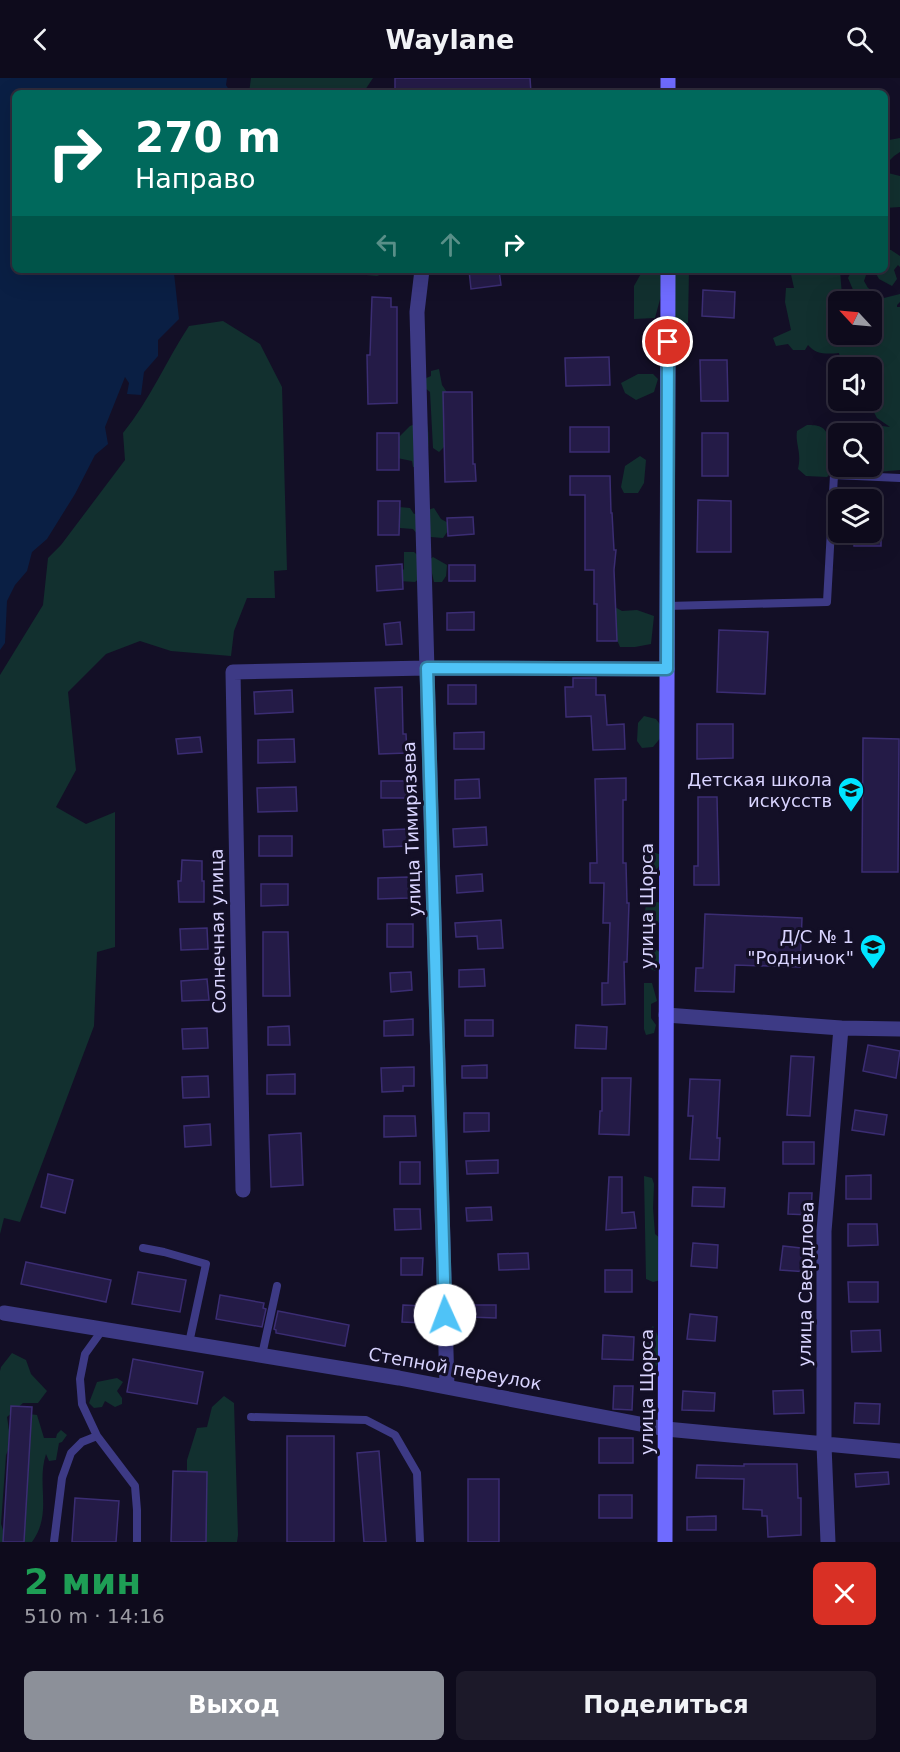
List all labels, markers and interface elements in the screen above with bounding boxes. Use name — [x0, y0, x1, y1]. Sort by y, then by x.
icon: back — [24, 23, 57, 56]
icon: search — [843, 23, 876, 56]
text: Waylane — [386, 24, 514, 55]
text: 270 m — [135, 113, 281, 162]
icon: right — [36, 114, 114, 192]
text: Направо — [135, 163, 256, 194]
icon: left — [371, 228, 404, 261]
icon: ahead — [434, 228, 467, 261]
icon: right — [497, 228, 530, 261]
north arrow — [828, 291, 882, 345]
map controls — [828, 291, 882, 543]
pin — [642, 316, 693, 367]
icon: arrive — [651, 325, 684, 358]
button: sound — [828, 357, 882, 411]
button: search — [828, 423, 882, 477]
button: layers — [828, 489, 882, 543]
street label: улица Тимирязева — [398, 741, 425, 917]
place label: Детская школа искусств — [687, 769, 832, 811]
school or university icon: Детская школа искусств — [836, 775, 866, 813]
street label: улица Щорса — [636, 843, 657, 969]
street label: Солнечная улица — [206, 848, 229, 1014]
place label: Д/С № 1 "Родничок" — [747, 926, 854, 968]
school or university icon: Д/С № 1 "Родничок" — [858, 932, 888, 970]
street label: улица Свердлова — [794, 1201, 817, 1367]
position arrow — [413, 1283, 477, 1347]
street label: улица Щорса — [636, 1329, 657, 1455]
street label: Степной переулок — [367, 1343, 543, 1394]
text: 2 мин — [24, 1561, 141, 1602]
button: close — [813, 1562, 876, 1625]
text: 510 m · 14:16 — [24, 1604, 165, 1628]
button: Выход — [24, 1671, 444, 1740]
button: Поделиться — [456, 1671, 876, 1740]

